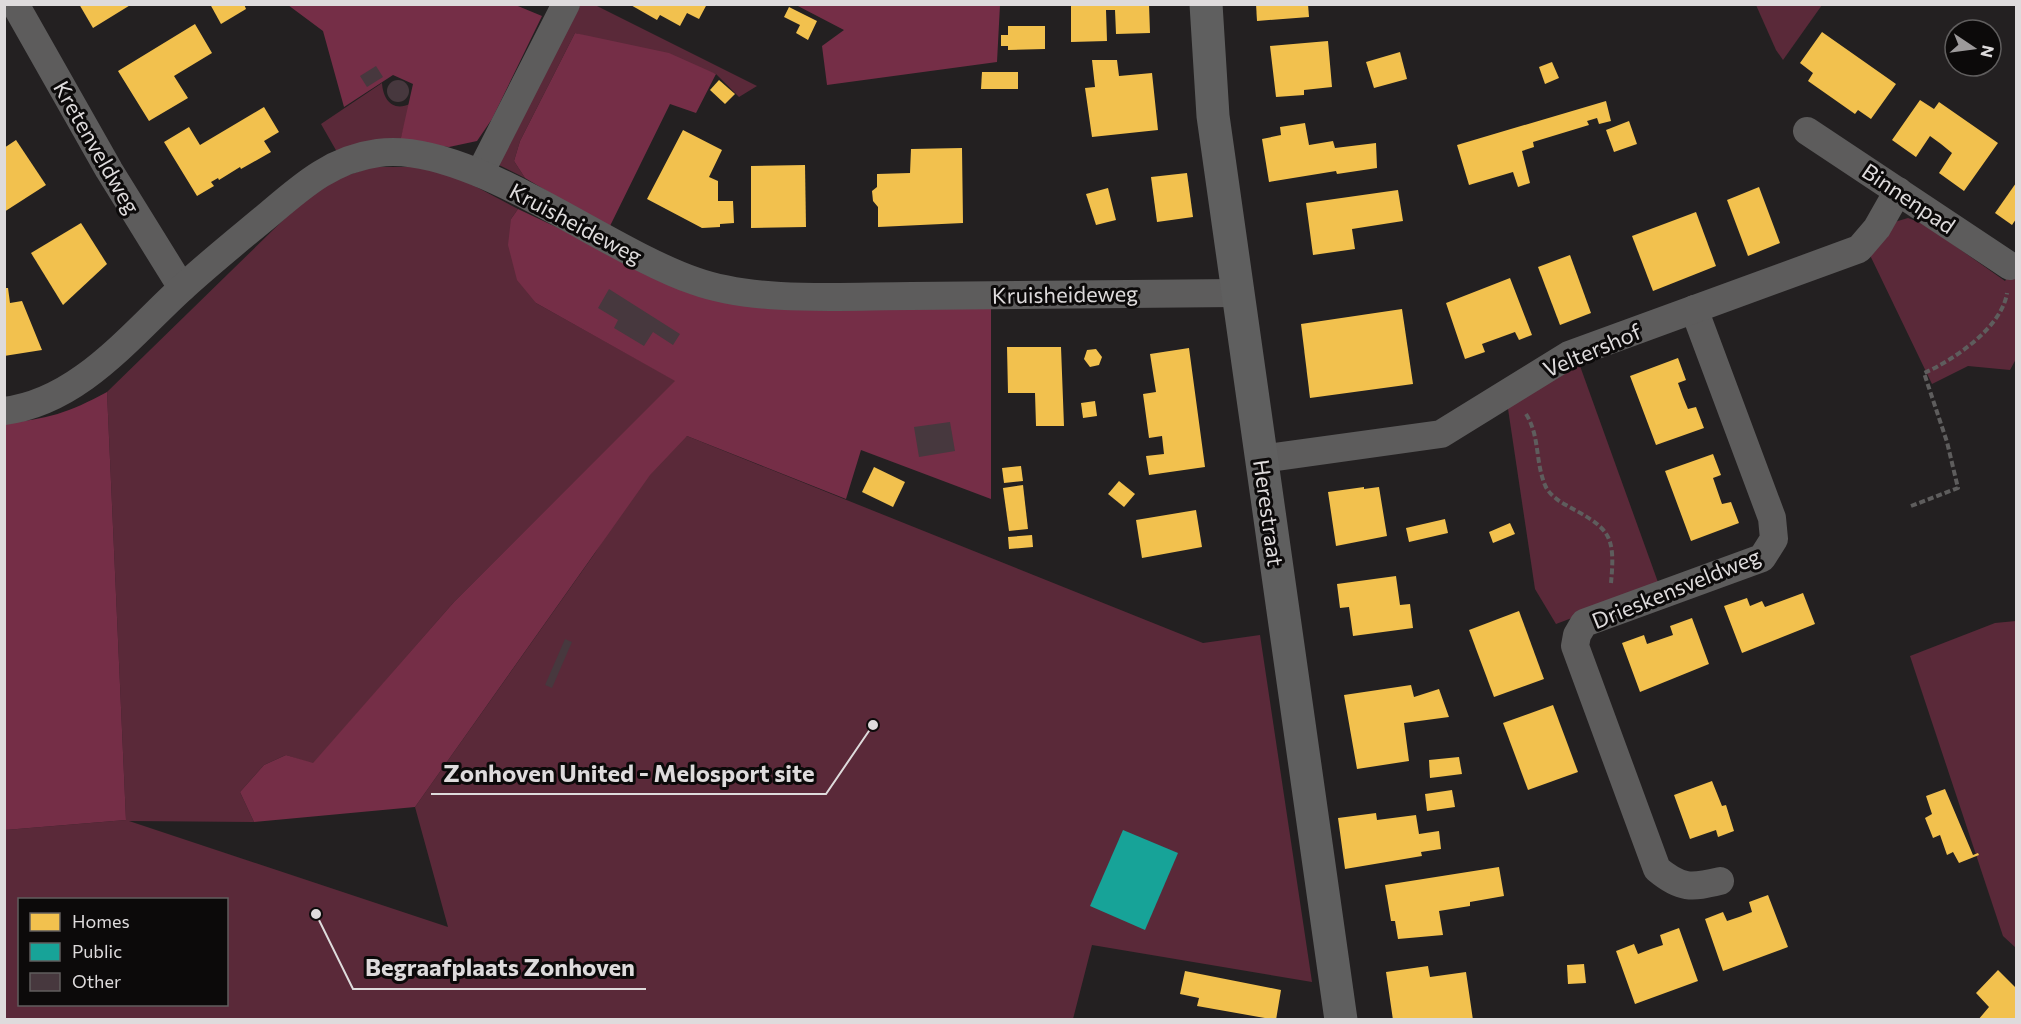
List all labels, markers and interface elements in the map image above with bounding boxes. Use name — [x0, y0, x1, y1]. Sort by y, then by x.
north arrow — [1943, 18, 2003, 78]
text: N — [1977, 44, 1999, 59]
street label: Kretenveldweg — [48, 76, 146, 218]
street label: Binnenpad — [1857, 157, 1961, 239]
street label: Kruisheideweg — [505, 177, 647, 269]
street label: Kruisheideweg — [992, 279, 1138, 309]
street label: Veltershof — [1539, 317, 1645, 383]
street label: Herestraat — [1248, 458, 1290, 568]
street label: Drieskensveldweg — [1588, 542, 1764, 634]
callout: Zonhoven United - Melosport site — [431, 752, 826, 794]
text: Zonhoven United - Melosport site — [443, 758, 815, 787]
legend — [18, 898, 228, 1006]
text: Homes — [72, 910, 130, 932]
text: Public — [72, 940, 122, 962]
callout: Begraafplaats Zonhoven — [353, 947, 646, 989]
text: Begraafplaats Zonhoven — [365, 952, 635, 981]
text: Other — [72, 970, 121, 992]

